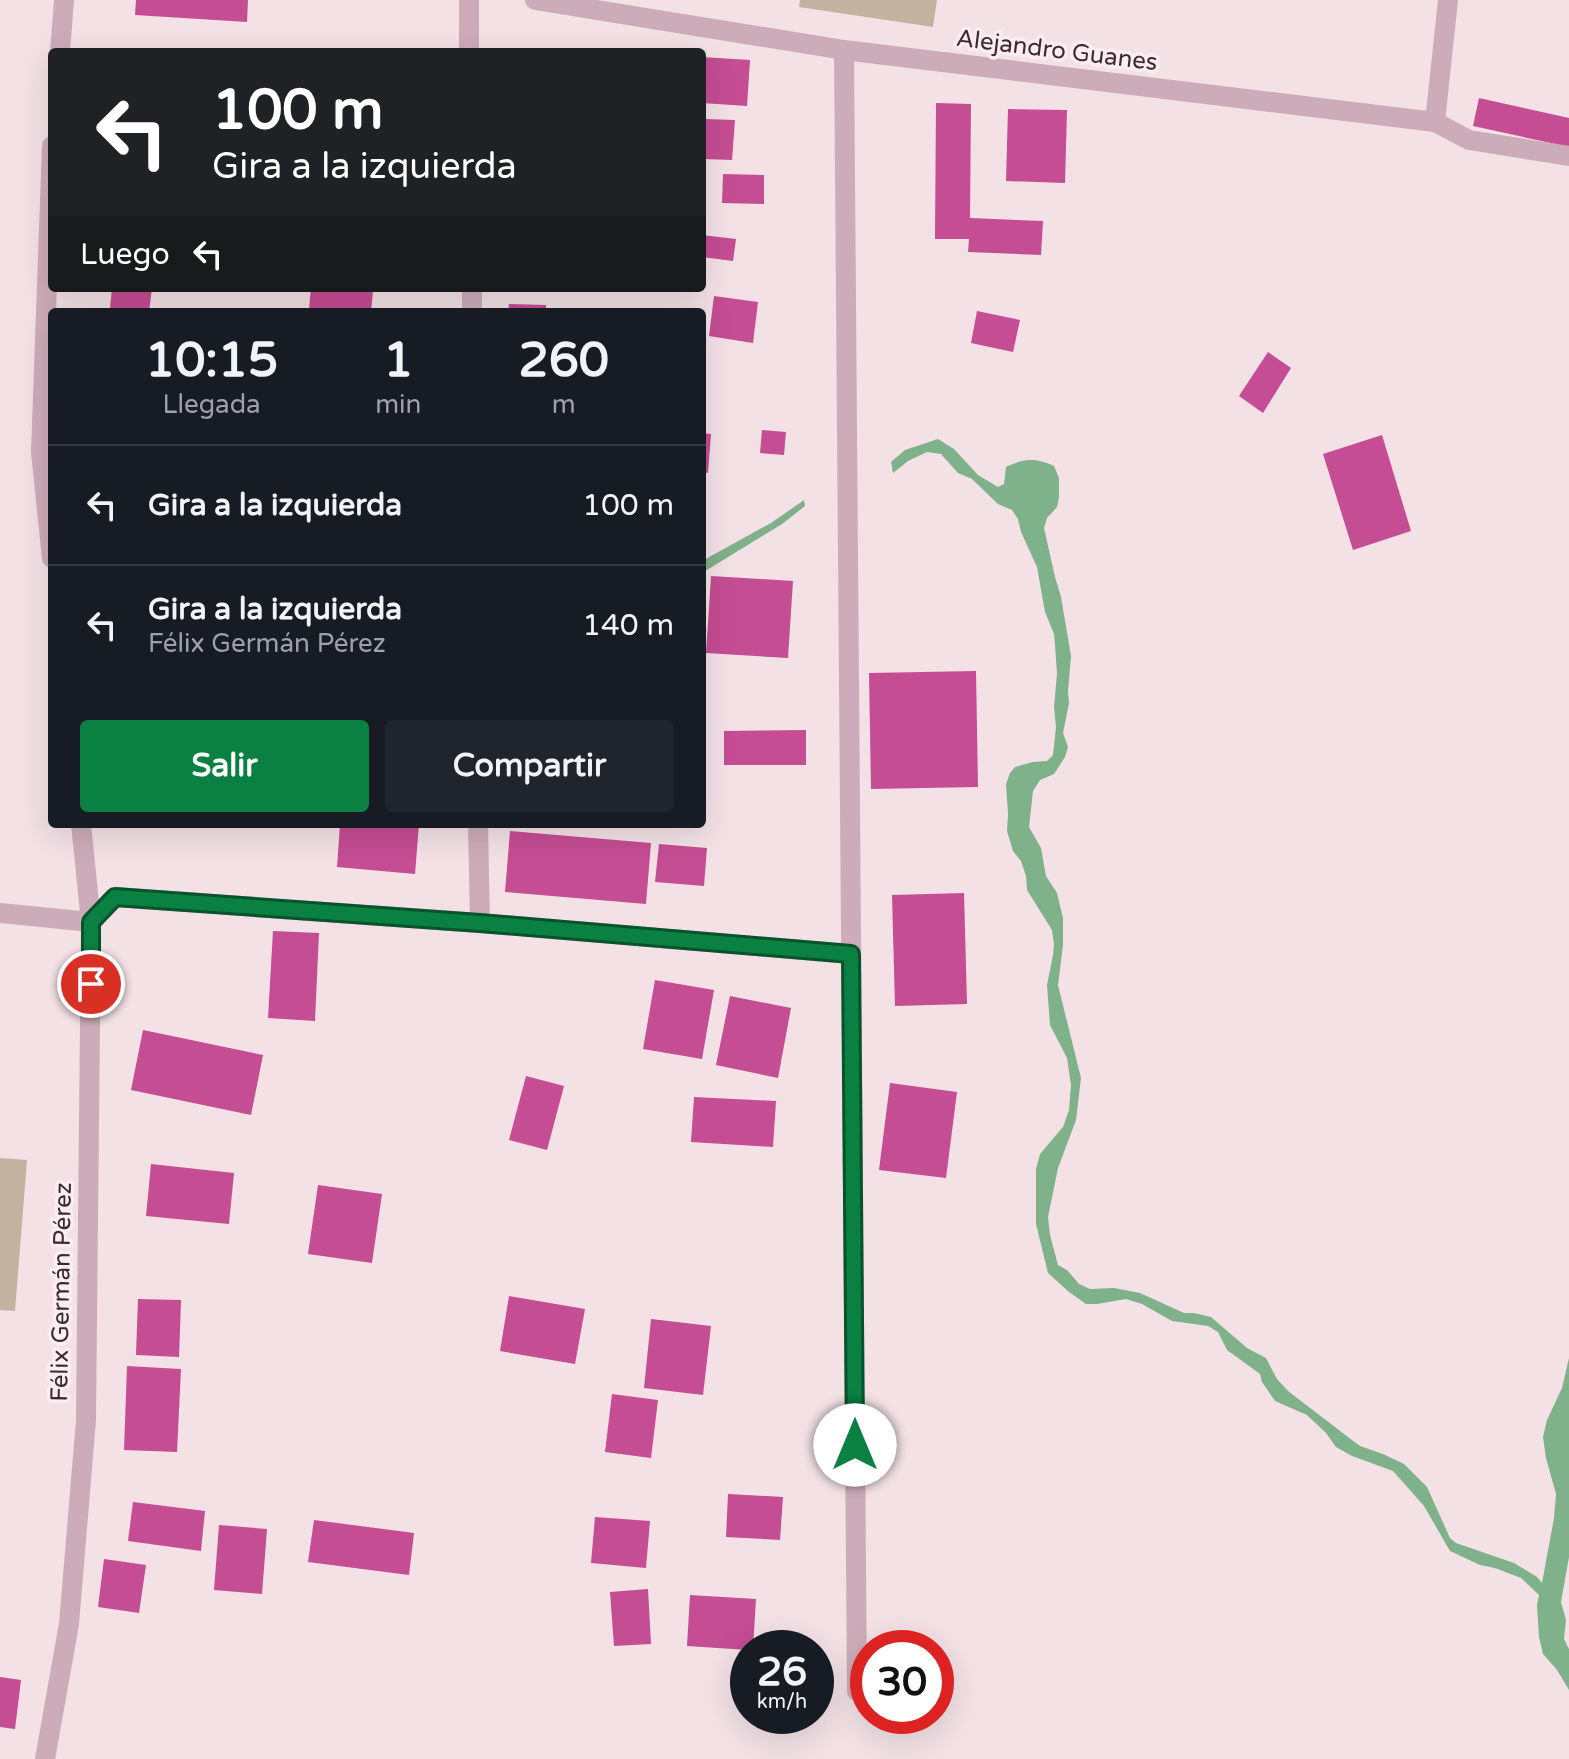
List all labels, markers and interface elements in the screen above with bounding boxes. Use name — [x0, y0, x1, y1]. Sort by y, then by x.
street label: Alejandro Guanes — [955, 24, 1159, 77]
text: 100 m — [212, 77, 383, 144]
icon: left — [80, 80, 184, 184]
text: Gira a la izquierda — [212, 145, 517, 188]
icon: left — [186, 232, 230, 276]
text: Luego — [80, 236, 170, 273]
text: 10:15 — [145, 332, 278, 390]
text: 1 — [383, 332, 413, 390]
text: 260 — [518, 332, 609, 390]
text: Llegada — [163, 389, 261, 420]
text: min — [375, 389, 421, 420]
text: m — [552, 389, 576, 420]
icon: left — [80, 483, 124, 527]
text: Gira a la izquierda — [148, 487, 402, 524]
text: 100 m — [582, 487, 674, 524]
text: Gira a la izquierda — [148, 591, 402, 628]
icon: left — [80, 603, 124, 647]
text: 140 m — [582, 607, 674, 644]
text: Félix Germán Pérez — [148, 628, 386, 659]
button: Salir — [80, 720, 369, 812]
button: Compartir — [385, 720, 674, 812]
pin — [57, 950, 125, 1018]
icon: arrive — [69, 962, 113, 1006]
street label: Félix Germán Pérez — [45, 1182, 78, 1402]
position arrow — [813, 1403, 897, 1487]
speed limit sign: 30 — [850, 1630, 954, 1734]
text: 26 — [757, 1648, 807, 1696]
text: km/h — [757, 1690, 807, 1714]

